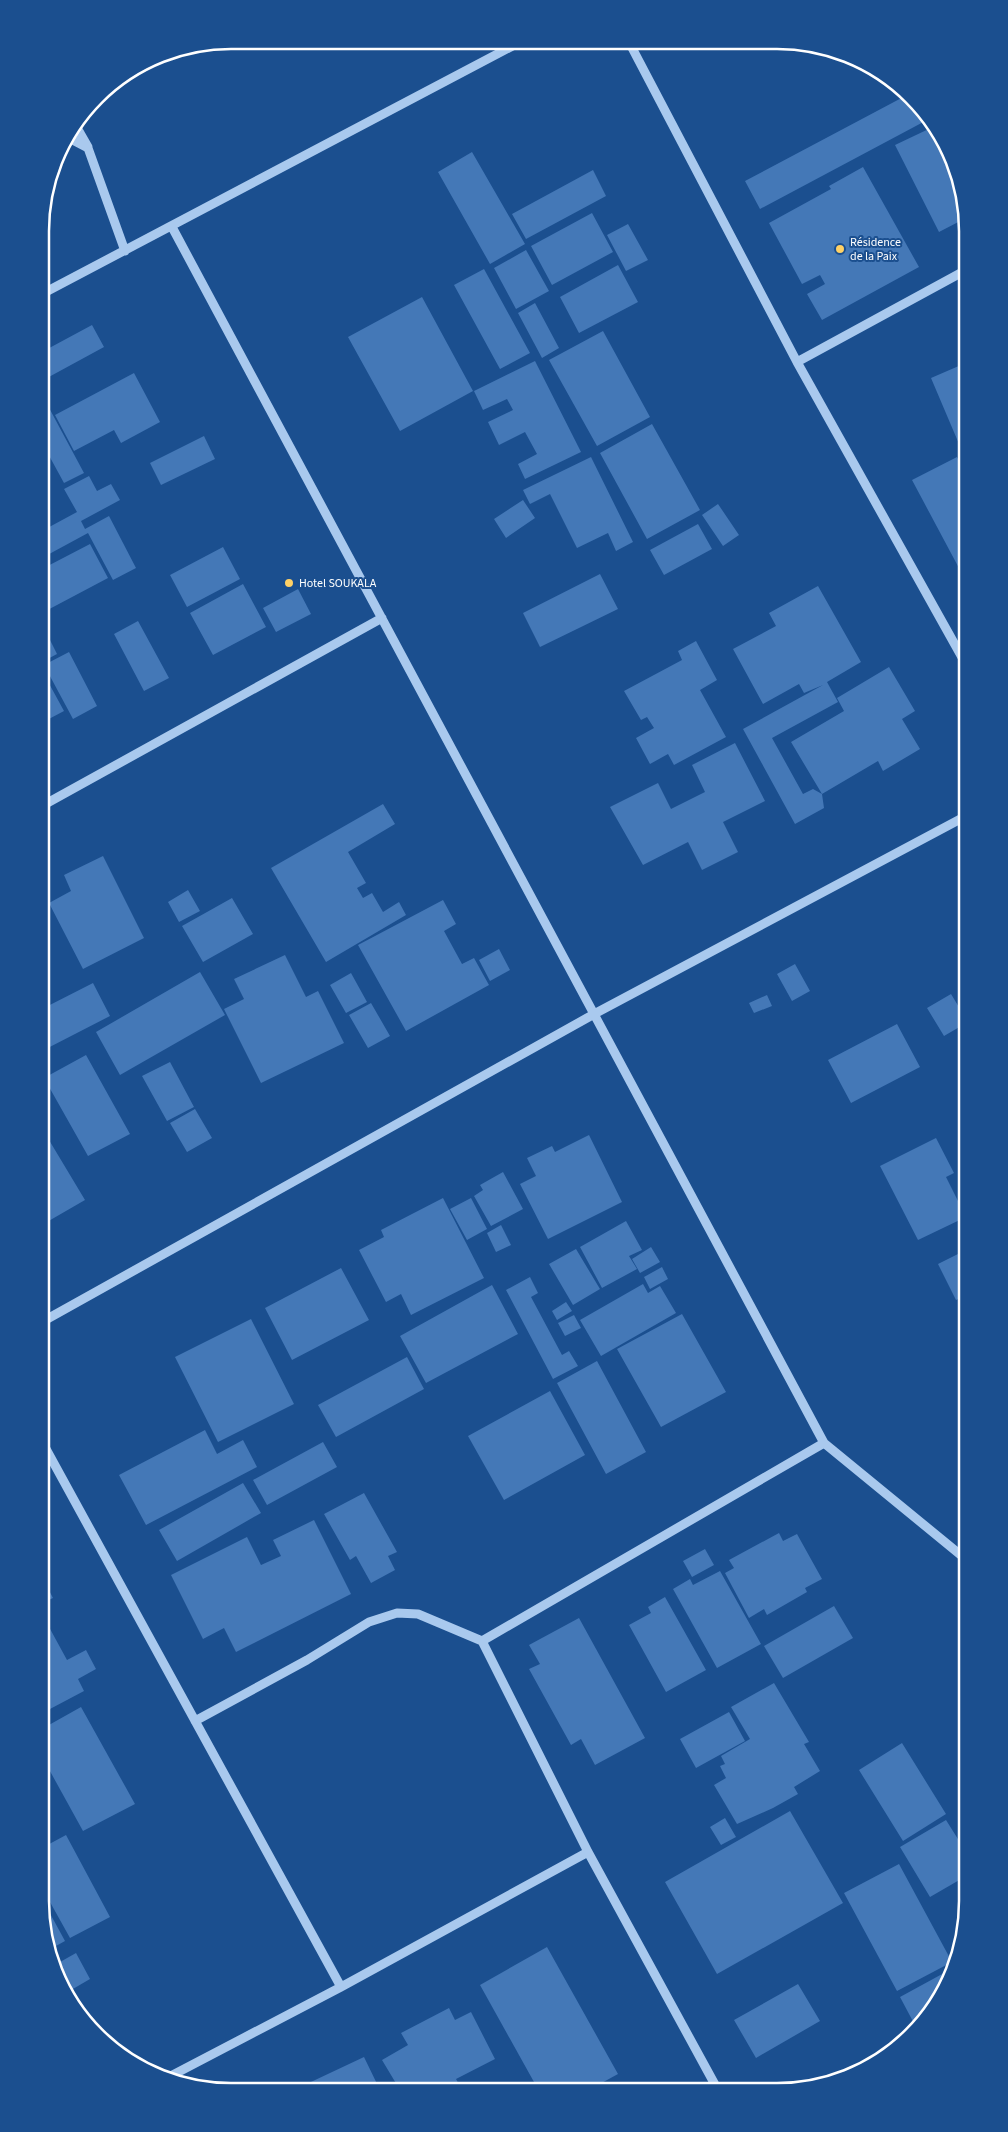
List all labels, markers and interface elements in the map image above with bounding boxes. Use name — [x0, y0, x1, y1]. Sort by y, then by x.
place label: Résidence de la Paix — [850, 234, 901, 265]
marker: Résidence de la Paix — [834, 243, 846, 255]
place label: Hotel SOUKALA — [299, 575, 377, 592]
marker: Hotel SOUKALA — [283, 577, 295, 589]

